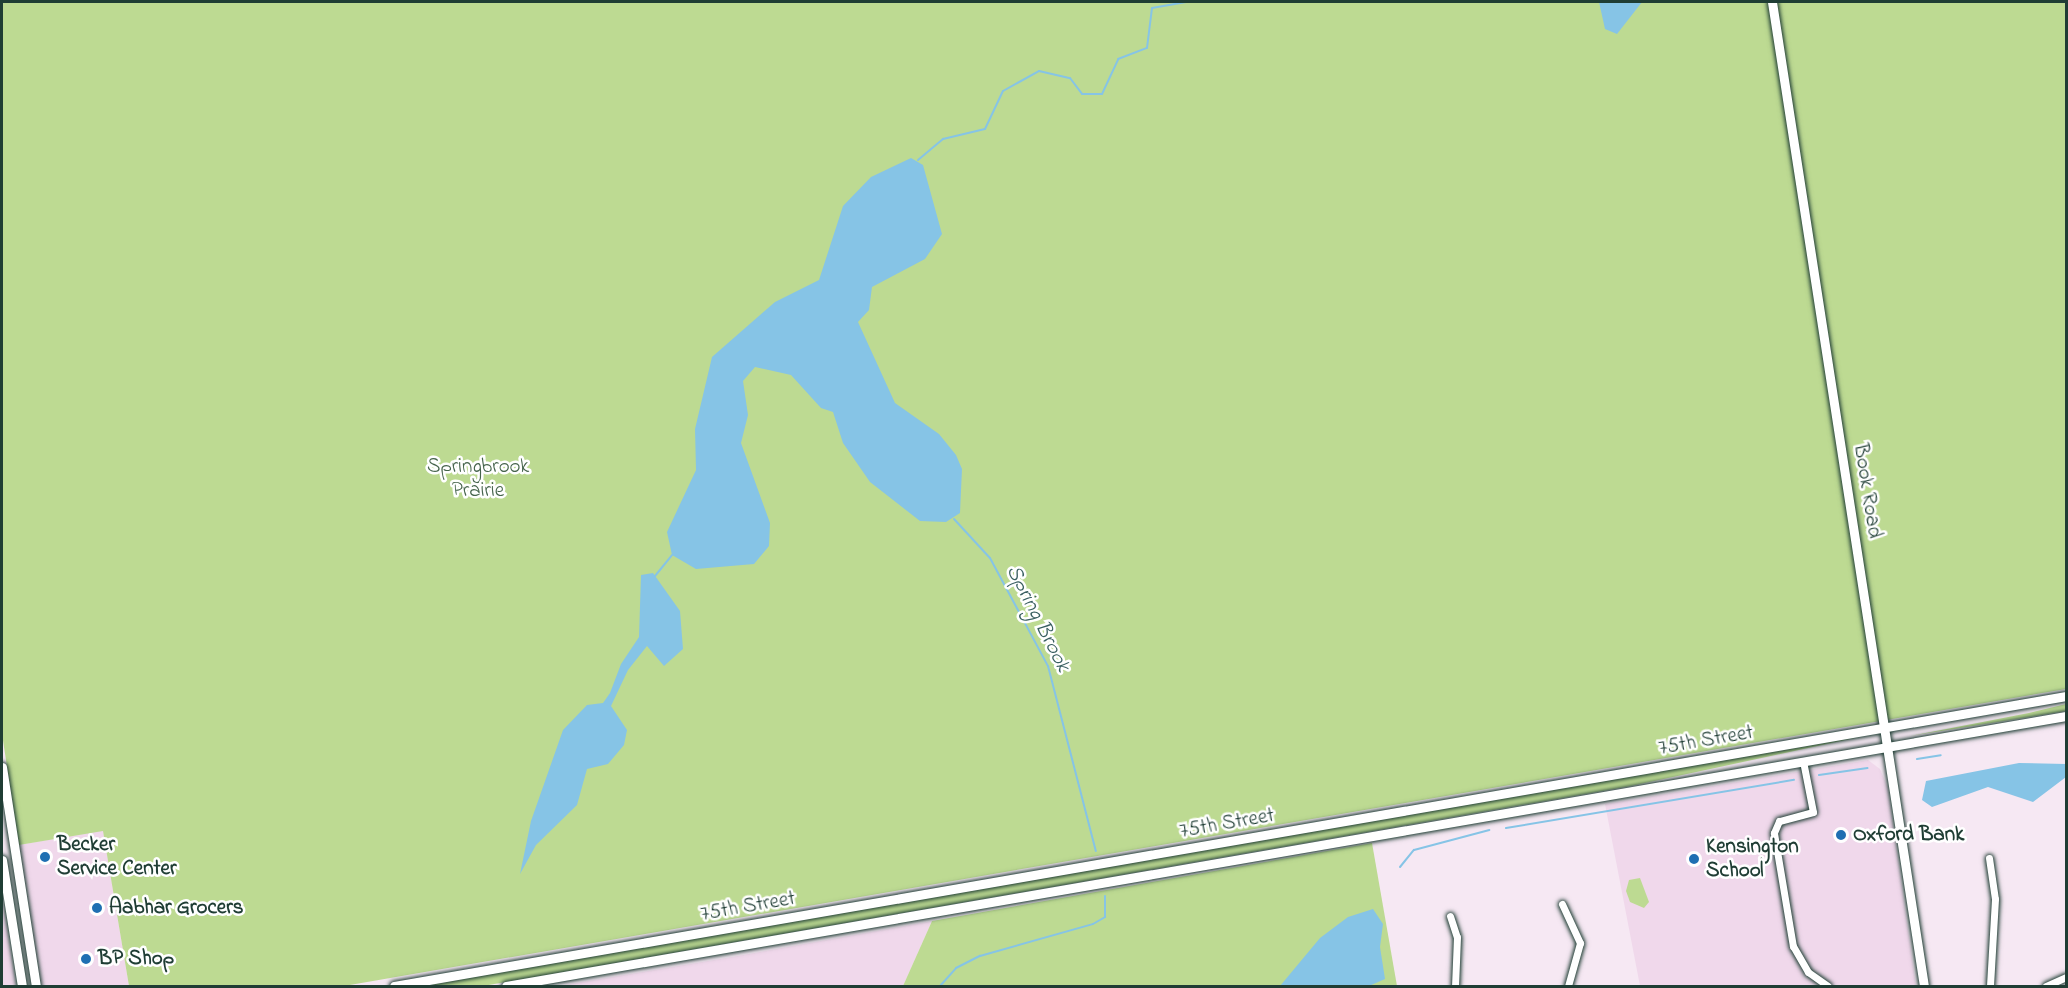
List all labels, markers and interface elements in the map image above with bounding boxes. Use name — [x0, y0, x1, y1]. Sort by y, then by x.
street label: Book Road — [1847, 442, 1887, 540]
park label: Springbrook Prairie — [427, 454, 529, 504]
water label: Spring Brook — [999, 561, 1075, 677]
street label: 75th Street — [1657, 720, 1755, 762]
street label: 75th Street — [1178, 803, 1276, 845]
place label: Oxford Bank — [1853, 822, 1964, 848]
marker: Oxford Bank — [1834, 828, 1848, 842]
place label: Becker Service Center — [57, 832, 177, 882]
place label: Kensington School — [1706, 834, 1799, 884]
marker: Becker Service Center — [38, 850, 52, 864]
marker: Kensington School — [1687, 852, 1701, 866]
street label: 75th Street — [699, 886, 797, 928]
place label: Aabhar Grocers — [109, 895, 243, 921]
marker: Aabhar Grocers — [90, 901, 104, 915]
place label: BP Shop — [98, 946, 174, 972]
marker: BP Shop — [79, 952, 93, 966]

